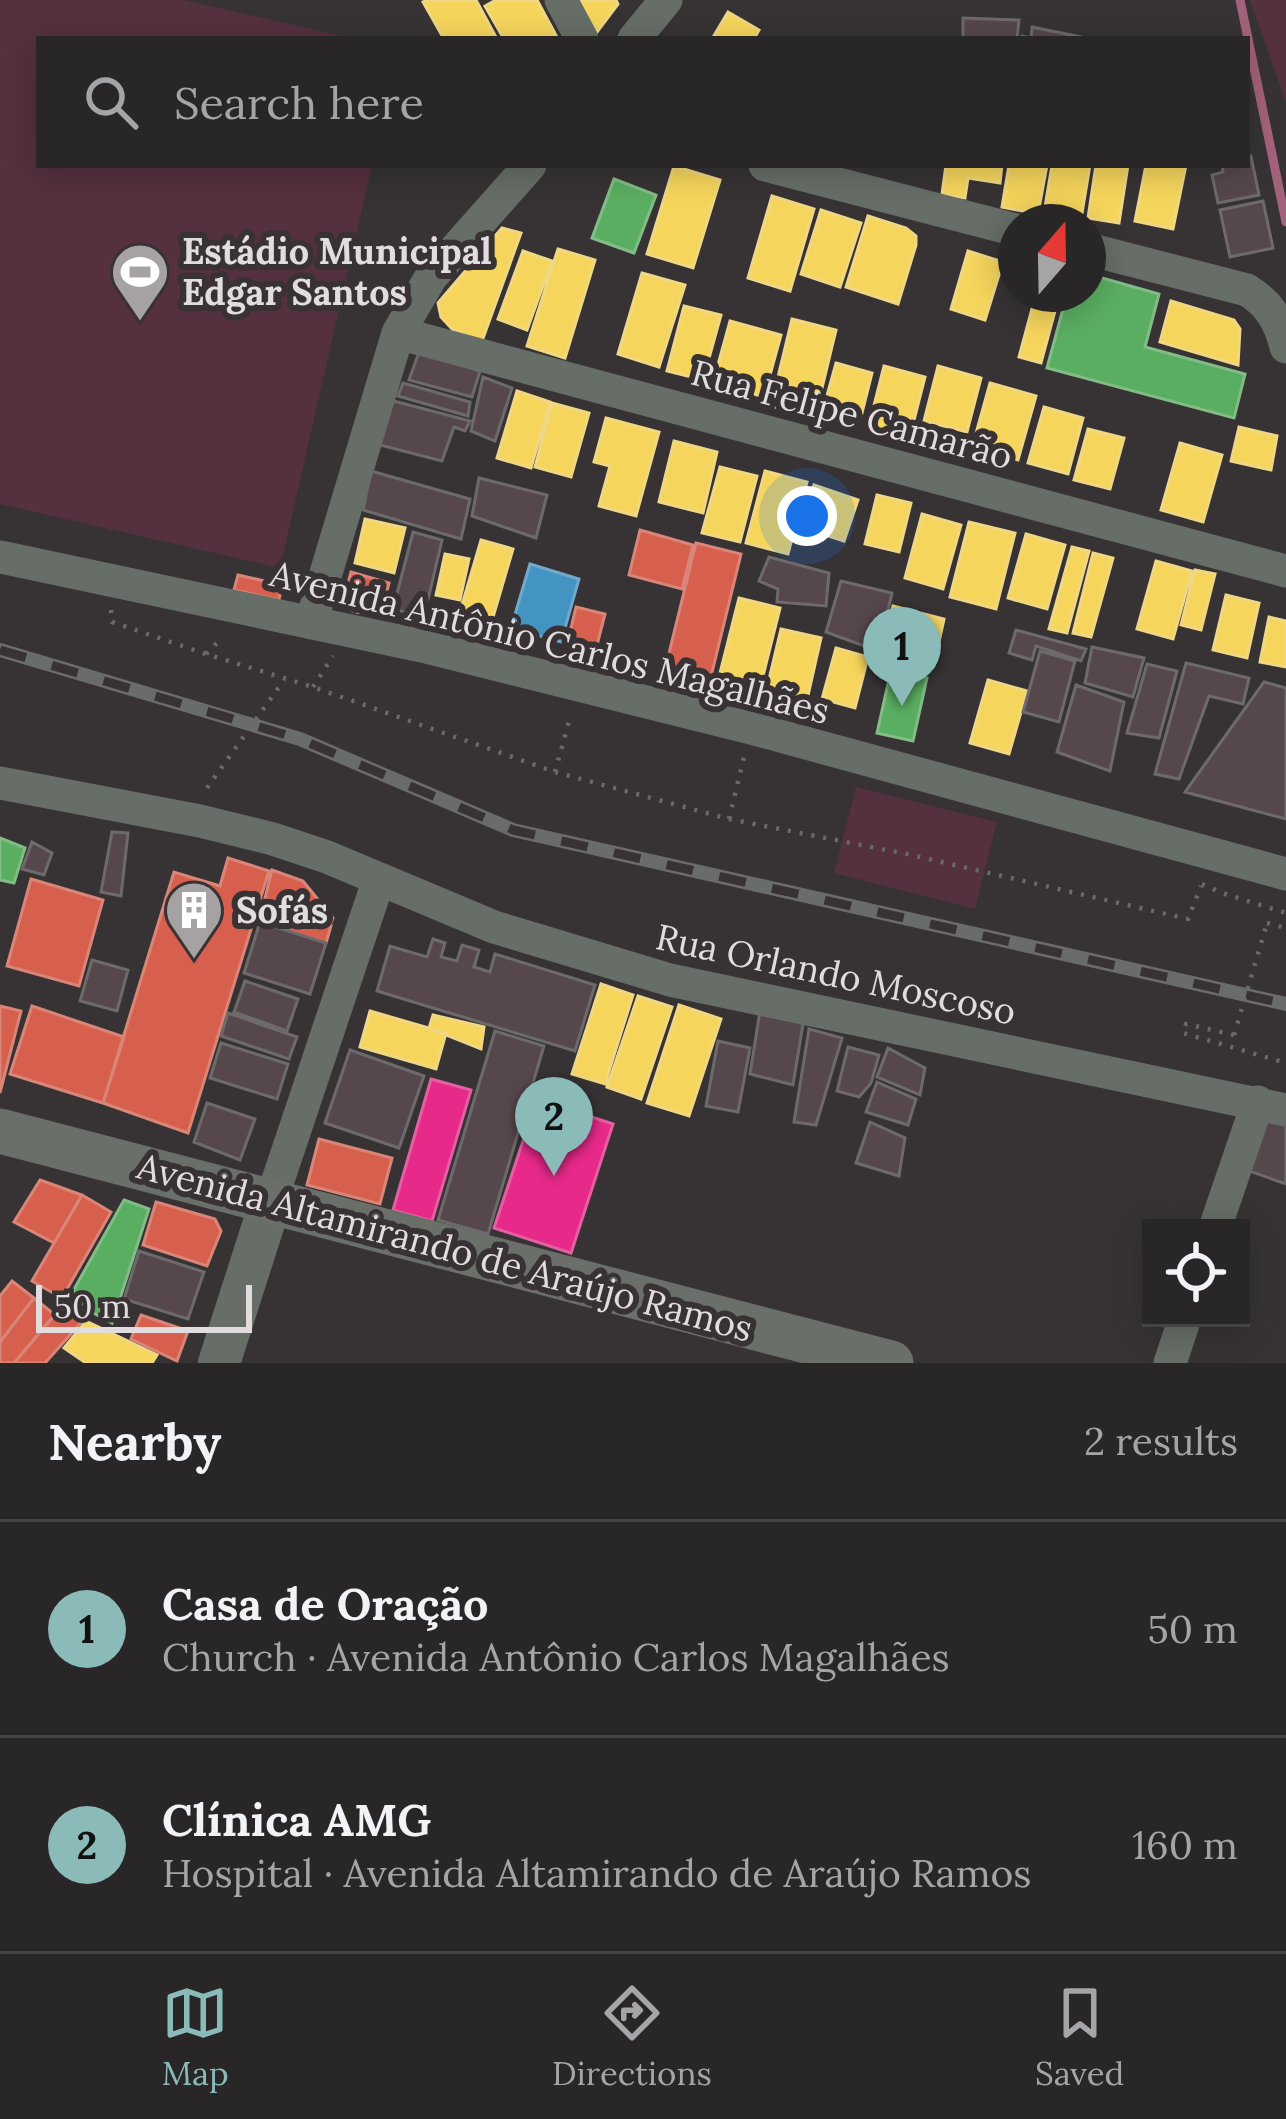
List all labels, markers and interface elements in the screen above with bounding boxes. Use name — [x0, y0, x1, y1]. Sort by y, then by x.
search box — [36, 36, 1250, 168]
icon: search — [78, 69, 144, 135]
text: Search here — [174, 74, 424, 131]
north arrow — [998, 204, 1106, 312]
place label: Estádio Municipal Edgar Santos — [182, 228, 492, 315]
sports icon: Estádio Municipal Edgar Santos — [109, 241, 171, 323]
street label: Rua Felipe Camarão — [686, 349, 1018, 479]
your location — [777, 486, 837, 546]
street label: Avenida Antônio Carlos Magalhães — [265, 550, 834, 734]
pin: 1 — [863, 607, 941, 706]
building icon: Sofás — [163, 879, 225, 961]
place label: Sofás — [236, 887, 328, 933]
street label: Rua Orlando Moscoso — [652, 913, 1020, 1035]
pin: 2 — [515, 1077, 593, 1176]
street label: Avenida Altamirando de Araújo Ramos — [131, 1142, 758, 1351]
map controls — [1142, 1219, 1250, 1327]
button: locate — [1142, 1219, 1250, 1327]
scale bar — [36, 1279, 252, 1332]
text: 50 m — [54, 1285, 131, 1327]
text: Nearby — [48, 1409, 221, 1474]
text: 2 results — [1084, 1416, 1238, 1466]
text: Casa de Oração — [162, 1575, 489, 1632]
text: 1 — [79, 1604, 95, 1654]
text: 50 m — [1147, 1604, 1238, 1654]
text: Church · Avenida Antônio Carlos Magalhães — [162, 1632, 950, 1682]
text: Clínica AMG — [162, 1791, 431, 1848]
text: 2 — [77, 1820, 97, 1870]
text: 160 m — [1132, 1820, 1238, 1870]
text: Hospital · Avenida Altamirando de Araújo Ramos — [162, 1848, 1031, 1898]
tab: Map — [162, 1980, 229, 2094]
tab: Directions — [552, 1980, 712, 2094]
tab: Saved — [1035, 1980, 1124, 2094]

